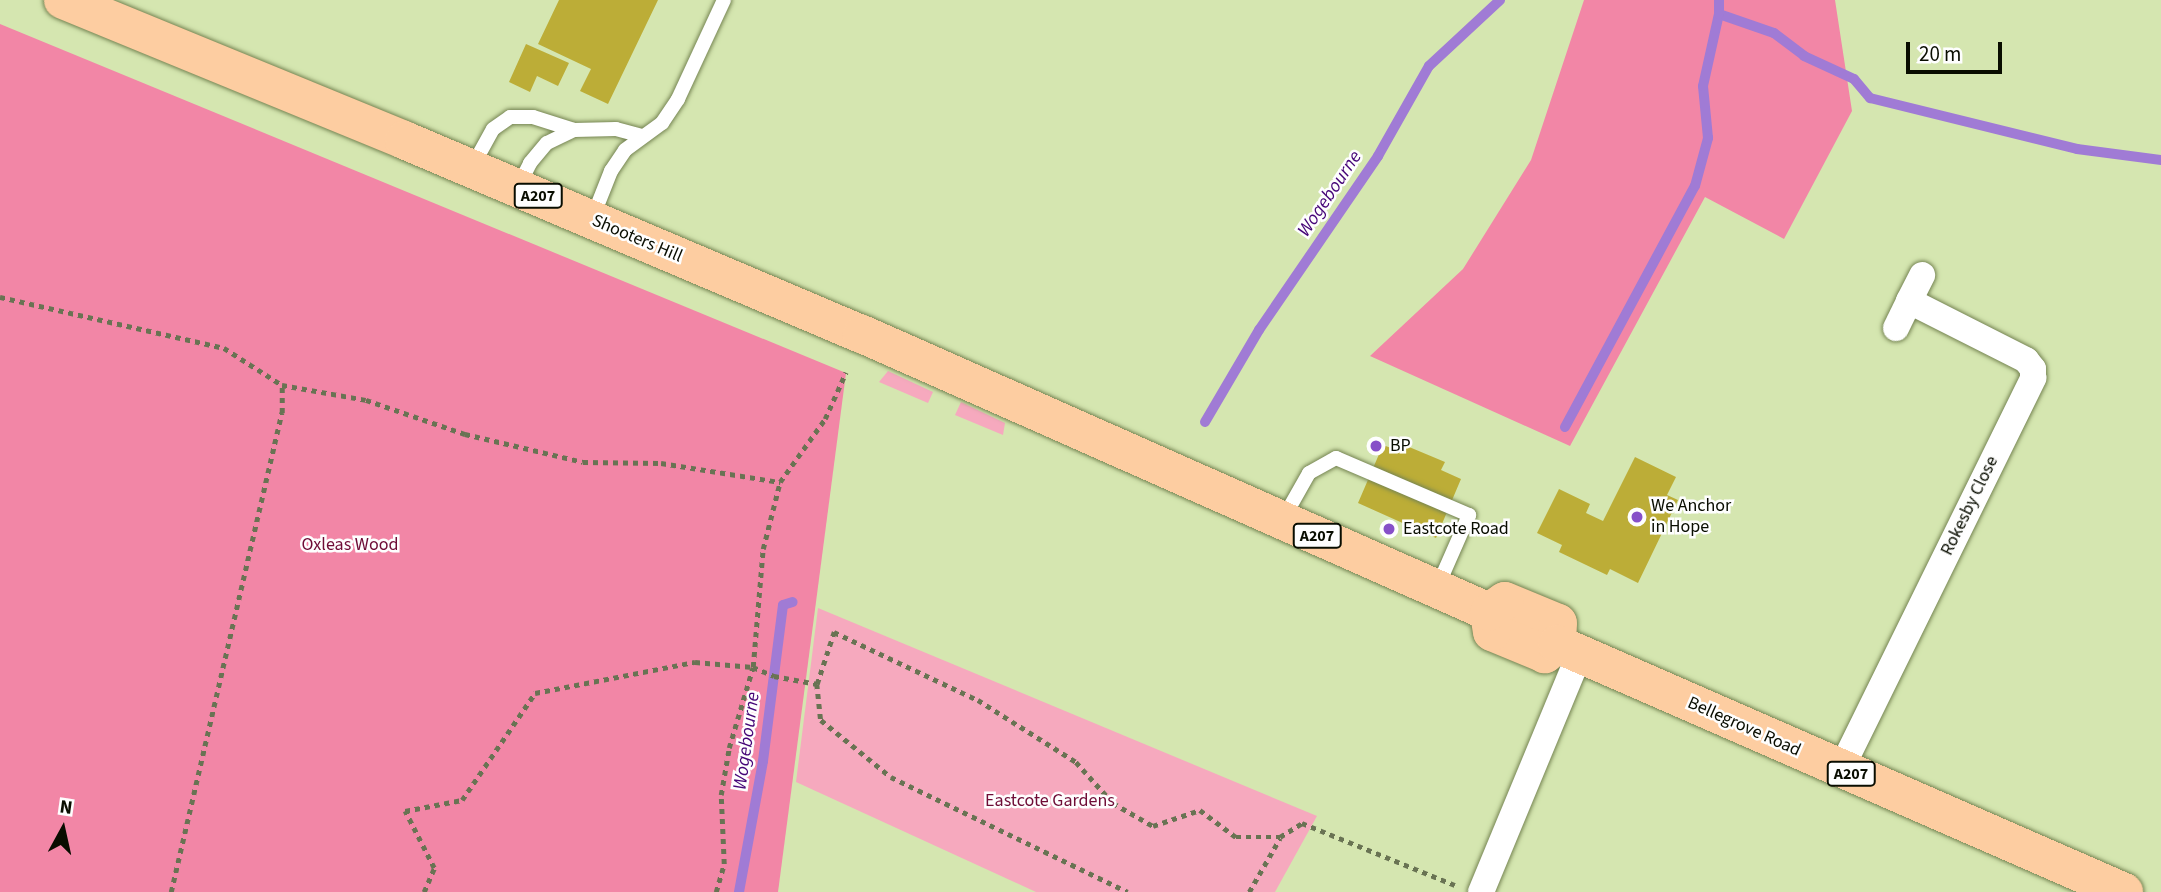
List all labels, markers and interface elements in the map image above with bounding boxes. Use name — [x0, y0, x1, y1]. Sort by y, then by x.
scale bar — [1909, 28, 2005, 72]
text: 20 m — [1919, 39, 1961, 69]
water label: Wogebourne — [1293, 147, 1367, 241]
road number: A207 — [514, 184, 562, 208]
street label: Shooters Hill — [589, 210, 685, 268]
place label: BP — [1390, 435, 1411, 457]
marker: BP — [1368, 438, 1384, 454]
street label: Rokesby Close — [1937, 453, 2003, 559]
place label: We Anchor in Hope — [1651, 496, 1731, 538]
marker: We Anchor in Hope — [1629, 509, 1645, 525]
place label: Eastcote Road — [1403, 518, 1509, 540]
marker: Eastcote Road — [1381, 521, 1397, 537]
road number: A207 — [1292, 524, 1342, 548]
park label: Oxleas Wood — [302, 534, 398, 556]
water label: Wogebourne — [729, 691, 765, 791]
street label: Bellegrove Road — [1684, 692, 1804, 762]
road number: A207 — [1826, 762, 1876, 786]
park label: Eastcote Gardens — [985, 790, 1115, 812]
text: N — [58, 793, 74, 822]
north arrow — [28, 794, 98, 864]

